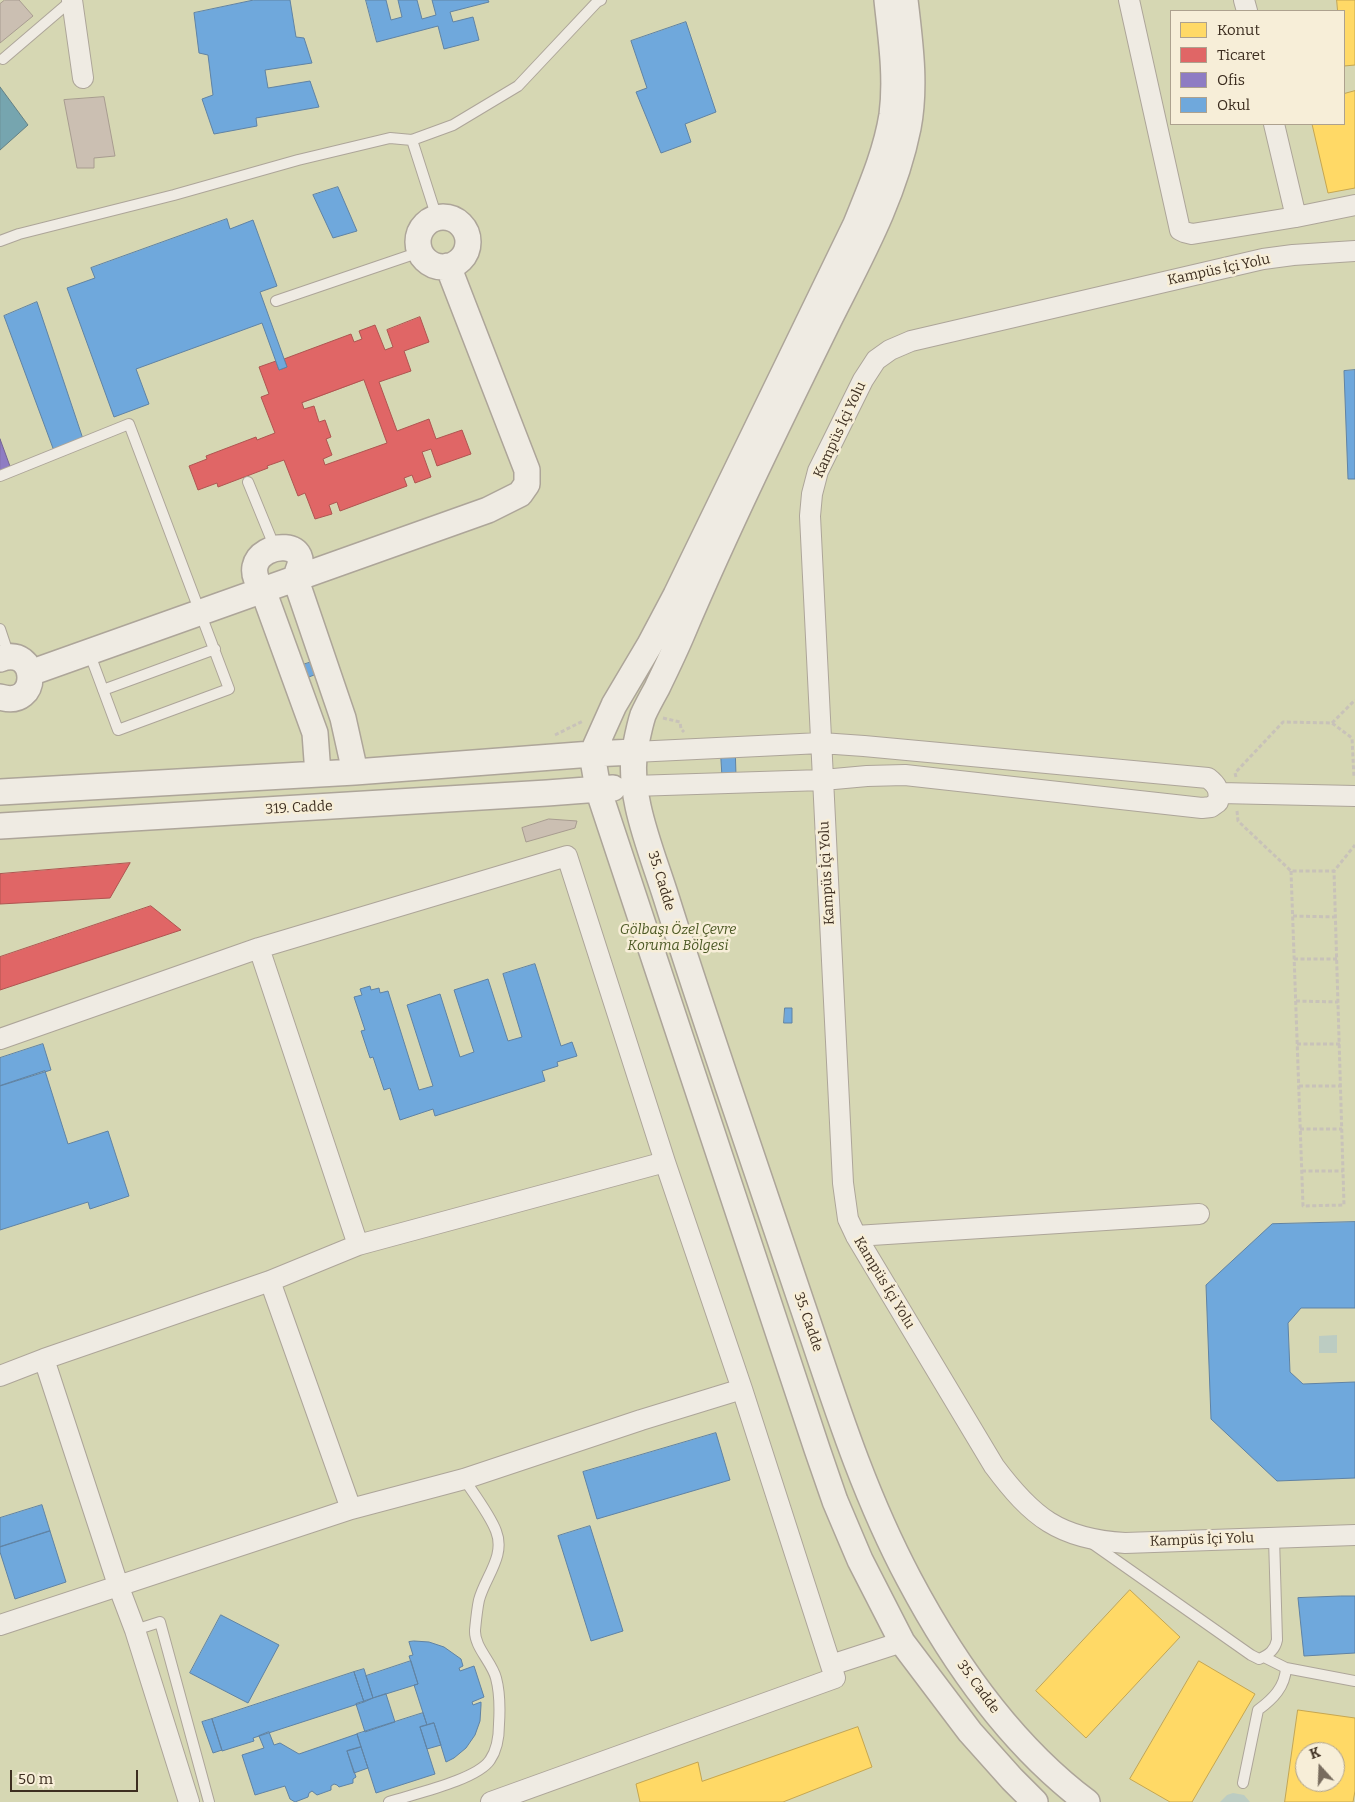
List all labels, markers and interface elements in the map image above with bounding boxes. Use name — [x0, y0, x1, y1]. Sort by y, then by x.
legend — [1170, 10, 1345, 125]
text: Konut — [1217, 21, 1260, 39]
text: Ticaret — [1217, 46, 1265, 64]
text: Ofis — [1217, 71, 1245, 89]
text: Okul — [1217, 96, 1250, 114]
street label: Kampüs İçi Yolu — [1166, 251, 1272, 289]
street label: Kampüs İçi Yolu — [810, 379, 870, 481]
street label: 319. Cadde — [265, 798, 333, 818]
street label: Kampüs İçi Yolu — [816, 821, 838, 925]
street label: 35. Cadde — [644, 849, 678, 913]
park label: Gölbaşı Özel Çevre Koruma Bölgesi — [620, 922, 736, 954]
street label: Kampüs İçi Yolu — [850, 1234, 918, 1332]
street label: 35. Cadde — [790, 1290, 826, 1354]
street label: Kampüs İçi Yolu — [1150, 1530, 1254, 1550]
street label: 35. Cadde — [953, 1657, 1003, 1717]
north arrow — [1295, 1742, 1345, 1792]
text: K — [1307, 1744, 1323, 1763]
scale bar — [12, 1760, 140, 1792]
text: 50 m — [18, 1770, 53, 1788]

